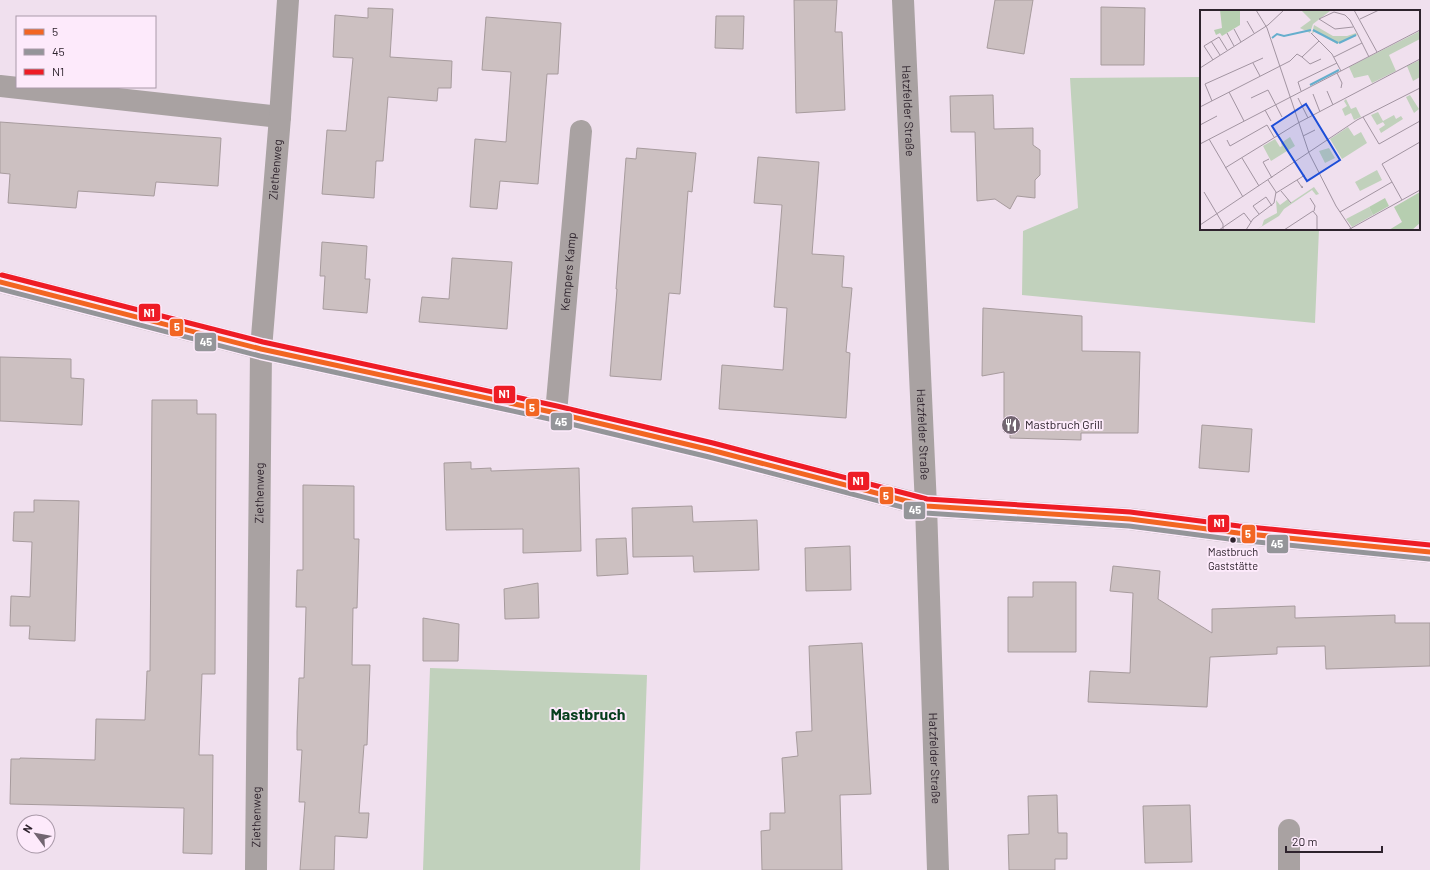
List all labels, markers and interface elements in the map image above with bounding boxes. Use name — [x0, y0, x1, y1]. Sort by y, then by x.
inset map — [1200, 10, 1420, 230]
legend — [16, 16, 156, 88]
text: 5 — [52, 24, 58, 38]
text: 45 — [52, 44, 65, 58]
text: N1 — [52, 64, 64, 78]
street label: Hatzfelder Straße — [900, 65, 918, 157]
street label: Ziethenweg — [265, 139, 284, 200]
street label: Kempers Kamp — [557, 231, 578, 311]
line badge: N1 — [138, 303, 161, 322]
text: N1 — [143, 306, 155, 319]
line badge: 5 — [169, 318, 184, 337]
text: 5 — [174, 320, 180, 333]
line badge: 45 — [194, 332, 217, 352]
text: 45 — [200, 335, 212, 348]
line badge: N1 — [493, 385, 516, 404]
text: N1 — [498, 387, 510, 400]
street label: Hatzfelder Straße — [915, 389, 933, 480]
line badge: 5 — [525, 398, 540, 417]
text: 5 — [529, 401, 535, 414]
line badge: 45 — [550, 412, 573, 431]
restaurant icon: Mastbruch Grill — [1000, 414, 1022, 436]
text: 45 — [555, 415, 567, 428]
place label: Mastbruch Grill — [1025, 417, 1103, 431]
street label: Ziethenweg — [251, 463, 266, 523]
line badge: N1 — [847, 471, 870, 491]
text: N1 — [852, 474, 864, 487]
line badge: 5 — [879, 486, 894, 505]
text: 5 — [883, 489, 889, 502]
line badge: 45 — [903, 501, 926, 520]
text: 45 — [909, 503, 921, 516]
line badge: N1 — [1207, 514, 1230, 533]
text: N1 — [1213, 516, 1225, 529]
line badge: 5 — [1241, 524, 1256, 544]
text: 5 — [1245, 527, 1251, 540]
line badge: 45 — [1266, 534, 1289, 554]
marker: Mastbruch Gaststätte — [1228, 535, 1238, 545]
text: 45 — [1271, 537, 1283, 550]
place label: Mastbruch Gaststätte — [1208, 545, 1258, 572]
district label: Mastbruch — [550, 704, 626, 723]
street label: Hatzfelder Straße — [927, 712, 944, 804]
street label: Ziethenweg — [248, 787, 263, 847]
north arrow — [16, 814, 56, 854]
text: N — [20, 822, 35, 835]
scale bar — [1286, 828, 1382, 854]
text: 20 m — [1292, 834, 1318, 848]

